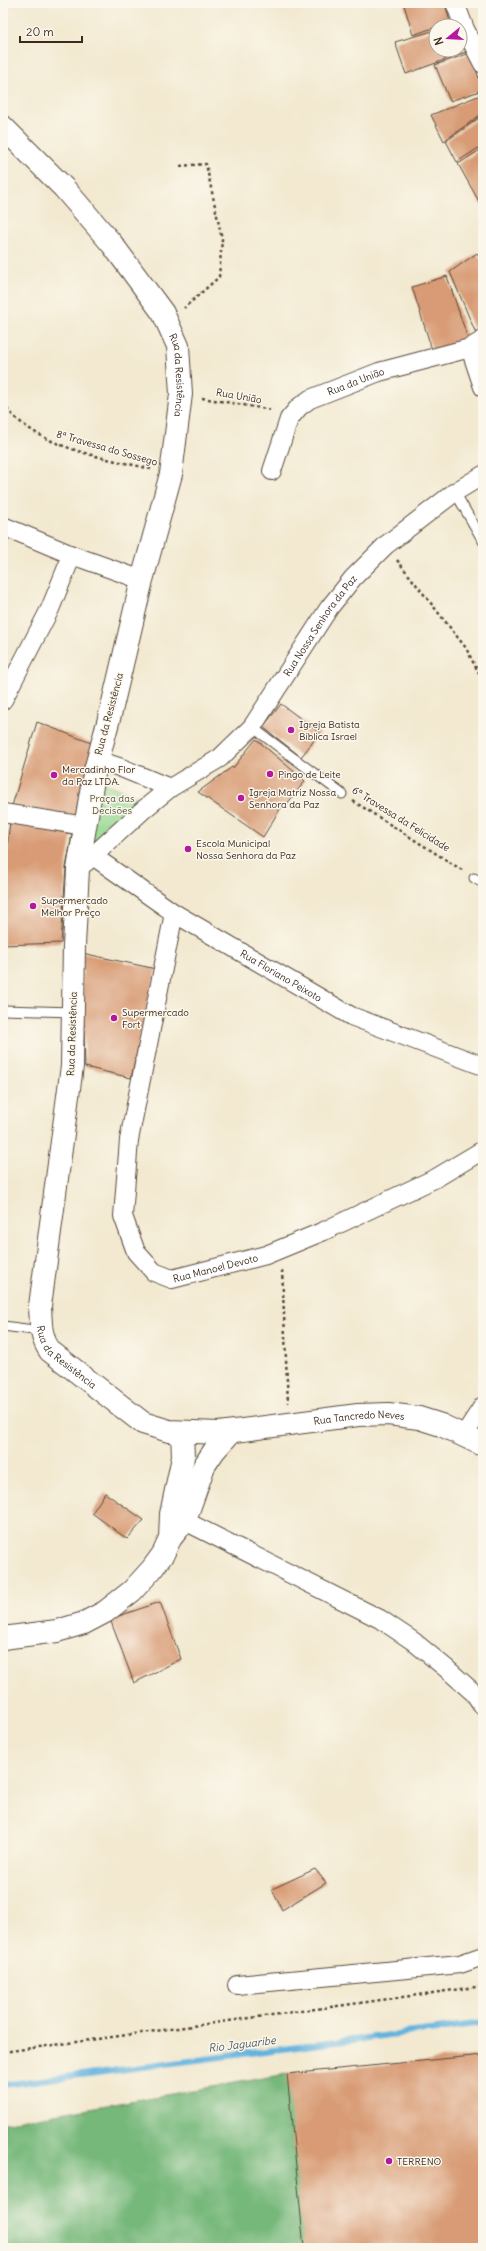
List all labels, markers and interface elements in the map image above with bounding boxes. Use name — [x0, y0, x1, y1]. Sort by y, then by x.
scale bar — [20, 18, 82, 44]
north arrow — [428, 18, 468, 58]
text: 20 m — [26, 24, 54, 39]
text: N — [431, 35, 446, 47]
street label: Rua da Resistência — [167, 331, 188, 418]
street label: Rua da União — [325, 364, 386, 398]
street label: Rua União — [215, 386, 263, 406]
street label: 8ª Travessa do Sossego — [55, 427, 159, 469]
street label: Rua Nossa Senhora da Paz — [280, 572, 360, 679]
street label: Rua da Resistência — [92, 671, 126, 757]
place label: Igreja Batista Bíblica Israel — [299, 718, 360, 743]
marker: Igreja Batista Bíblica Israel — [286, 725, 296, 735]
place label: Mercadinho Flor da Paz LTDA. — [62, 763, 135, 788]
place label: Pingo de Leite — [278, 768, 341, 781]
marker: Pingo de Leite — [265, 769, 275, 779]
marker: Mercadinho Flor da Paz LTDA. — [49, 770, 59, 780]
street label: 6ª Travessa da Felicidade — [350, 784, 452, 854]
place label: Igreja Matriz Nossa Senhora da Paz — [249, 786, 336, 811]
park label: Praça das Decisões — [90, 792, 135, 817]
marker: Igreja Matriz Nossa Senhora da Paz — [236, 793, 246, 803]
place label: Escola Municipal Nossa Senhora da Paz — [196, 837, 296, 862]
marker: Escola Municipal Nossa Senhora da Paz — [183, 844, 193, 854]
place label: Supermercado Melhor Preço — [41, 894, 108, 919]
marker: Supermercado Melhor Preço — [28, 901, 38, 911]
street label: Rua Floriano Peixoto — [238, 947, 325, 1004]
street label: Rua da Resistência — [64, 991, 80, 1076]
place label: Supermercado Fort — [122, 1006, 189, 1031]
marker: Supermercado Fort — [109, 1013, 119, 1023]
street label: Rua Manoel Devoto — [172, 1251, 260, 1285]
street label: Rua da Resistência — [35, 1325, 100, 1391]
street label: Rua Tancredo Neves — [313, 1407, 406, 1427]
water label: Rio Jaguaribe — [207, 2033, 278, 2055]
place label: TERRENO — [397, 2155, 442, 2168]
marker: TERRENO — [384, 2156, 394, 2166]

